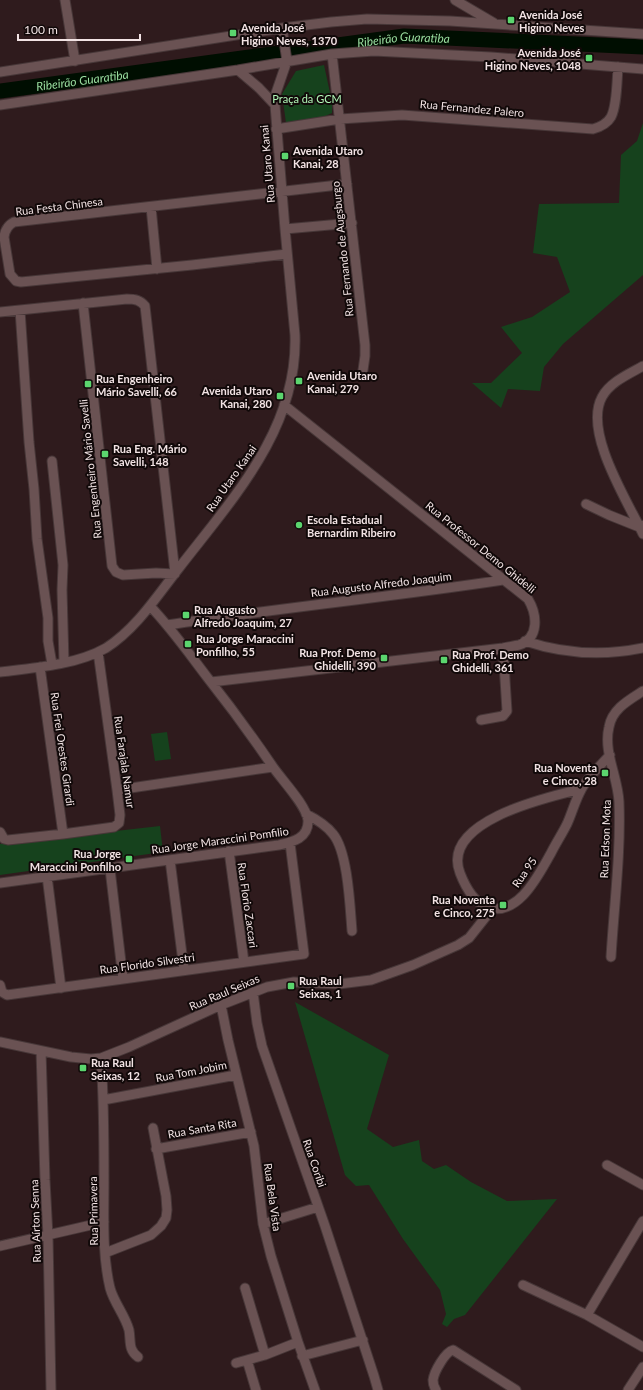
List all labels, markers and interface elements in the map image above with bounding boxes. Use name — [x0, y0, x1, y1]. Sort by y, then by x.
place label: Avenida José Higino Neves — [518, 8, 585, 34]
marker: Avenida José Higino Neves — [506, 15, 516, 25]
scale bar — [18, 16, 140, 42]
place label: Avenida José Higino Neves, 1370 — [240, 21, 338, 47]
text: 100 m — [24, 22, 58, 37]
marker: Avenida José Higino Neves, 1370 — [228, 28, 238, 38]
water label: Ribeirão Guaratiba — [356, 28, 450, 50]
place label: Avenida José Higino Neves, 1048 — [485, 46, 581, 72]
marker: Avenida José Higino Neves, 1048 — [584, 53, 594, 63]
water label: Ribeirão Guaratiba — [35, 66, 130, 94]
park label: Praça da GCM — [272, 92, 342, 105]
street label: Rua Fernandez Palero — [419, 97, 525, 119]
street label: Rua Utaro Kanai — [257, 124, 277, 204]
place label: Avenida Utaro Kanai, 28 — [292, 144, 363, 170]
marker: Avenida Utaro Kanai, 28 — [280, 151, 290, 161]
street label: Rua Fernando de Augsburgo — [328, 181, 356, 317]
street label: Rua Festa Chinesa — [15, 194, 103, 218]
place label: Avenida Utaro Kanai, 279 — [306, 369, 377, 395]
place label: Rua Engenheiro Mário Savelli, 66 — [96, 372, 178, 398]
marker: Avenida Utaro Kanai, 279 — [294, 376, 304, 386]
marker: Rua Engenheiro Mário Savelli, 66 — [83, 379, 93, 389]
place label: Avenida Utaro Kanai, 280 — [201, 384, 273, 410]
marker: Avenida Utaro Kanai, 280 — [275, 391, 285, 401]
street label: Rua Engenheiro Mário Savelli — [76, 398, 104, 539]
place label: Rua Eng. Mário Savelli, 148 — [113, 442, 187, 468]
street label: Rua Utaro Kanai — [203, 442, 259, 514]
marker: Rua Eng. Mário Savelli, 148 — [100, 449, 110, 459]
street label: Rua Professor Demo Ghidelli — [423, 499, 539, 596]
place label: Escola Estadual Bernardim Ribeiro — [307, 513, 396, 539]
marker: Escola Estadual Bernardim Ribeiro — [294, 520, 304, 530]
street label: Rua Augusto Alfredo Joaquim — [310, 569, 452, 599]
place label: Rua Augusto Alfredo Joaquim, 27 — [193, 603, 292, 629]
marker: Rua Augusto Alfredo Joaquim, 27 — [181, 610, 191, 620]
place label: Rua Jorge Maraccini Ponfilho, 55 — [196, 632, 294, 658]
marker: Rua Jorge Maraccini Ponfilho, 55 — [183, 639, 193, 649]
place label: Rua Prof. Demo Ghidelli, 390 — [299, 646, 377, 672]
place label: Rua Prof. Demo Ghidelli, 361 — [452, 648, 529, 674]
marker: Rua Prof. Demo Ghidelli, 390 — [379, 653, 389, 663]
marker: Rua Prof. Demo Ghidelli, 361 — [439, 655, 449, 665]
street label: Rua Frei Orestes Girardi — [49, 691, 77, 807]
street label: Rua Farajala Namur — [112, 715, 138, 809]
place label: Rua Noventa e Cinco, 28 — [534, 761, 597, 787]
marker: Rua Noventa e Cinco, 28 — [600, 768, 610, 778]
street label: Rua Edson Mota — [597, 799, 613, 879]
street label: Rua Jorge Maraccini Pomfilio — [151, 824, 289, 856]
place label: Rua Jorge Maraccini Ponfilho — [30, 847, 121, 873]
marker: Rua Jorge Maraccini Ponfilho — [124, 854, 134, 864]
street label: Rua 95 — [509, 854, 539, 890]
street label: Rua Florio Zaccari — [236, 861, 260, 949]
place label: Rua Noventa e Cinco, 275 — [432, 893, 495, 919]
marker: Rua Noventa e Cinco, 275 — [498, 900, 508, 910]
street label: Rua Florido Silvestri — [99, 950, 196, 976]
street label: Rua Raul Seixas — [187, 971, 261, 1013]
place label: Rua Raul Seixas, 1 — [299, 974, 342, 1000]
marker: Rua Raul Seixas, 1 — [286, 981, 296, 991]
place label: Rua Raul Seixas, 12 — [91, 1056, 140, 1082]
street label: Rua Tom Jobim — [154, 1058, 228, 1084]
marker: Rua Raul Seixas, 12 — [78, 1063, 88, 1073]
street label: Rua Santa Rita — [167, 1116, 237, 1140]
street label: Rua Coribi — [301, 1137, 329, 1189]
street label: Rua Bela Vista — [262, 1162, 284, 1232]
street label: Rua Primavera — [86, 1176, 100, 1246]
street label: Rua Aírton Senna — [27, 1179, 43, 1263]

